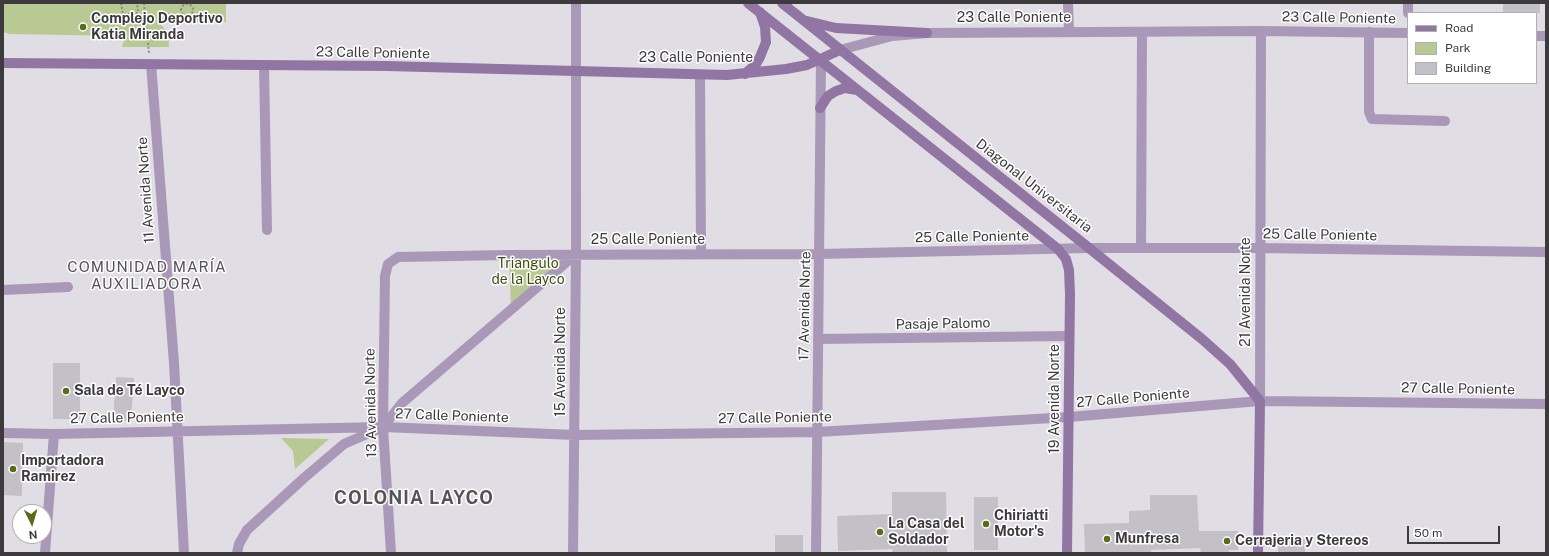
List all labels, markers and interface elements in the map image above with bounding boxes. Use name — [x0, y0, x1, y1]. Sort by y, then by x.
street label: 23 Calle Poniente — [1282, 9, 1396, 27]
street label: 23 Calle Poniente — [957, 10, 1071, 26]
place label: Complejo Deportivo Katia Miranda — [91, 11, 223, 44]
legend — [1407, 12, 1537, 84]
text: Road — [1445, 21, 1473, 35]
marker: Complejo Deportivo Katia Miranda — [78, 22, 88, 32]
text: Park — [1445, 41, 1471, 55]
street label: 23 Calle Poniente — [316, 44, 430, 62]
street label: 23 Calle Poniente — [639, 50, 753, 66]
text: Building — [1445, 61, 1491, 75]
street label: Diagonal Universitaria — [973, 135, 1095, 237]
street label: 11 Avenida Norte — [134, 136, 158, 244]
street label: 25 Calle Poniente — [1263, 226, 1377, 244]
street label: 25 Calle Poniente — [915, 228, 1029, 246]
street label: 25 Calle Poniente — [591, 232, 705, 248]
street label: 21 Avenida Norte — [1238, 237, 1254, 347]
street label: 17 Avenida Norte — [796, 251, 814, 361]
park label: Triangulo de la Layco — [491, 256, 565, 288]
district label: COMUNIDAD MARÍA AUXILIADORA — [67, 258, 227, 293]
street label: 15 Avenida Norte — [553, 307, 569, 417]
street label: Pasaje Palomo — [896, 315, 990, 333]
street label: 19 Avenida Norte — [1047, 344, 1063, 454]
street label: 13 Avenida Norte — [362, 348, 380, 458]
street label: 27 Calle Poniente — [1401, 380, 1515, 398]
place label: Sala de Té Layco — [74, 383, 185, 399]
street label: 27 Calle Poniente — [1076, 385, 1190, 411]
marker: Sala de Té Layco — [61, 386, 71, 396]
street label: 27 Calle Poniente — [395, 406, 509, 426]
street label: 27 Calle Poniente — [70, 409, 184, 427]
street label: 27 Calle Poniente — [718, 409, 832, 427]
place label: Importadora Ramirez — [21, 453, 104, 486]
marker: Importadora Ramirez — [8, 464, 18, 474]
district label: COLONIA LAYCO — [334, 487, 494, 509]
north arrow — [12, 504, 52, 544]
place label: Chiriatti Motor's — [994, 508, 1048, 540]
place label: La Casa del Soldador — [888, 516, 964, 548]
scale bar — [1409, 518, 1502, 544]
marker: Chiriatti Motor's — [981, 519, 991, 529]
text: 50 m — [1414, 526, 1442, 540]
marker: La Casa del Soldador — [875, 527, 885, 537]
text: N — [28, 529, 38, 541]
place label: Munfresa — [1115, 531, 1179, 547]
place label: Cerrajeria y Stereos — [1235, 533, 1369, 549]
marker: Munfresa — [1102, 534, 1112, 544]
marker: Cerrajeria y Stereos — [1222, 536, 1232, 546]

